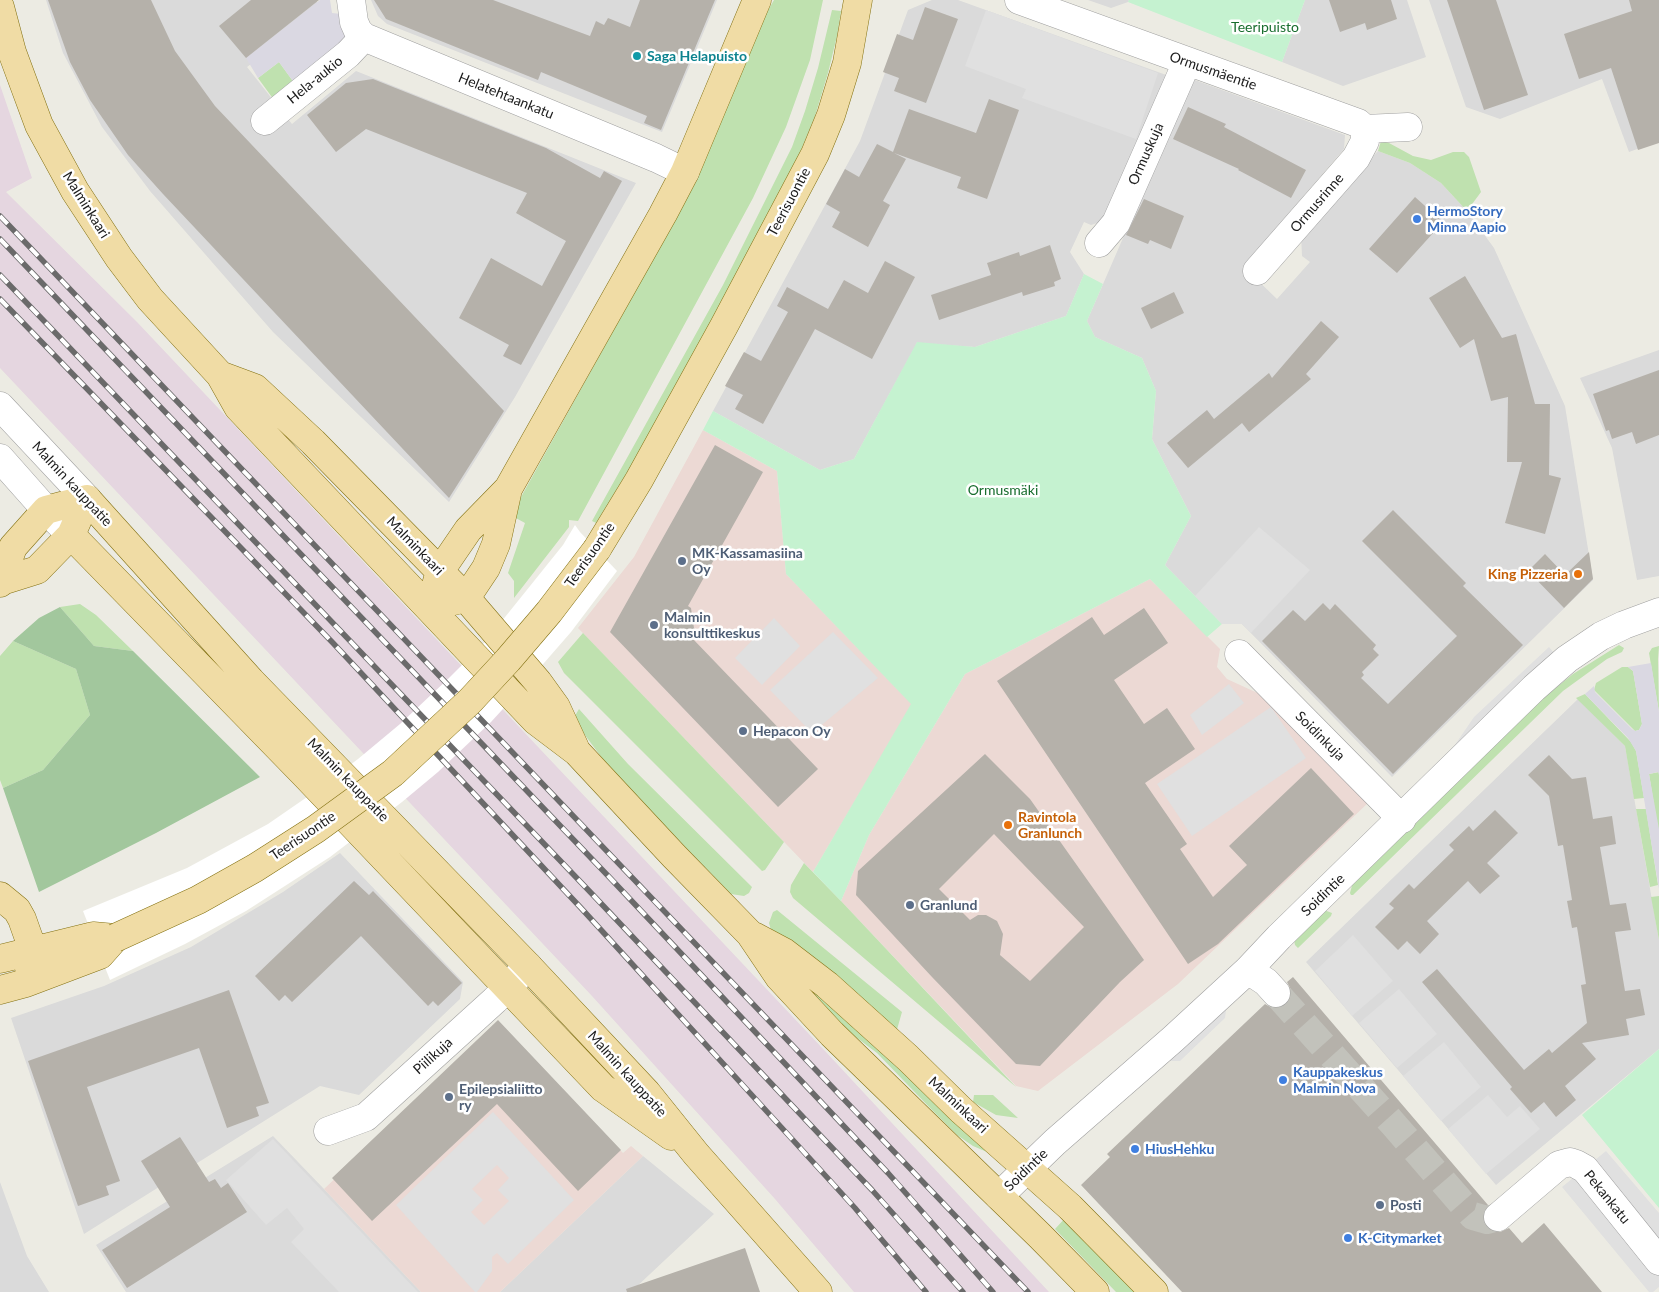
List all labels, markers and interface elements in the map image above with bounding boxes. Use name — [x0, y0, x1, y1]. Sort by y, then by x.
park label: Teeripuisto — [1231, 19, 1299, 35]
place label: Saga Helapuisto — [647, 48, 747, 64]
street label: Ormusmäentie — [1167, 48, 1259, 94]
marker: Saga Helapuisto — [631, 50, 643, 62]
street label: Hela-aukio — [284, 53, 346, 107]
street label: Helatehtaankatu — [456, 69, 556, 123]
street label: Ormuskuja — [1125, 120, 1167, 188]
street label: Teerisuontie — [764, 165, 814, 239]
street label: Malminkaari — [59, 169, 113, 241]
street label: Ormusrinne — [1287, 170, 1347, 236]
place label: HermoStory Minna Aapio — [1427, 203, 1506, 236]
marker: HermoStory Minna Aapio — [1411, 213, 1423, 225]
street label: Malmin kauppatie — [28, 438, 116, 530]
park label: Ormusmäki — [968, 482, 1038, 498]
street label: Malminkaari — [383, 513, 447, 579]
street label: Teerisuontie — [562, 519, 618, 591]
place label: MK-Kassamasiina Oy — [692, 545, 803, 578]
marker: MK-Kassamasiina Oy — [676, 555, 688, 567]
place label: King Pizzeria — [1488, 566, 1568, 582]
marker: King Pizzeria — [1572, 568, 1584, 580]
place label: Malmin konsulttikeskus — [664, 609, 760, 642]
marker: Malmin konsulttikeskus — [648, 619, 660, 631]
street label: Soidinkuja — [1292, 708, 1348, 764]
place label: Hepacon Oy — [753, 723, 831, 739]
marker: Hepacon Oy — [737, 725, 749, 737]
street label: Malmin kauppatie — [304, 735, 392, 825]
street label: Teerisuontie — [267, 808, 339, 864]
place label: Ravintola Granlunch — [1018, 809, 1082, 842]
marker: Ravintola Granlunch — [1002, 819, 1014, 831]
street label: Soidintie — [1298, 870, 1348, 920]
place label: Granlund — [920, 897, 977, 913]
marker: Granlund — [904, 899, 916, 911]
street label: Malmin kauppatie — [584, 1028, 670, 1120]
street label: Piilikuja — [410, 1034, 456, 1078]
place label: Kauppakeskus Malmin Nova — [1293, 1064, 1383, 1096]
street label: Malminkaari — [925, 1073, 991, 1137]
marker: Kauppakeskus Malmin Nova — [1277, 1074, 1289, 1086]
place label: Epilepsialiitto ry — [459, 1081, 543, 1114]
marker: Epilepsialiitto ry — [443, 1091, 455, 1103]
place label: HiusHehku — [1145, 1141, 1214, 1157]
marker: HiusHehku — [1129, 1143, 1141, 1155]
street label: Soidintie — [1001, 1145, 1051, 1195]
street label: Pekankatu — [1580, 1167, 1634, 1227]
place label: Posti — [1390, 1197, 1422, 1213]
marker: Posti — [1374, 1199, 1386, 1211]
place label: K-Citymarket — [1358, 1230, 1442, 1246]
marker: K-Citymarket — [1342, 1232, 1354, 1244]

